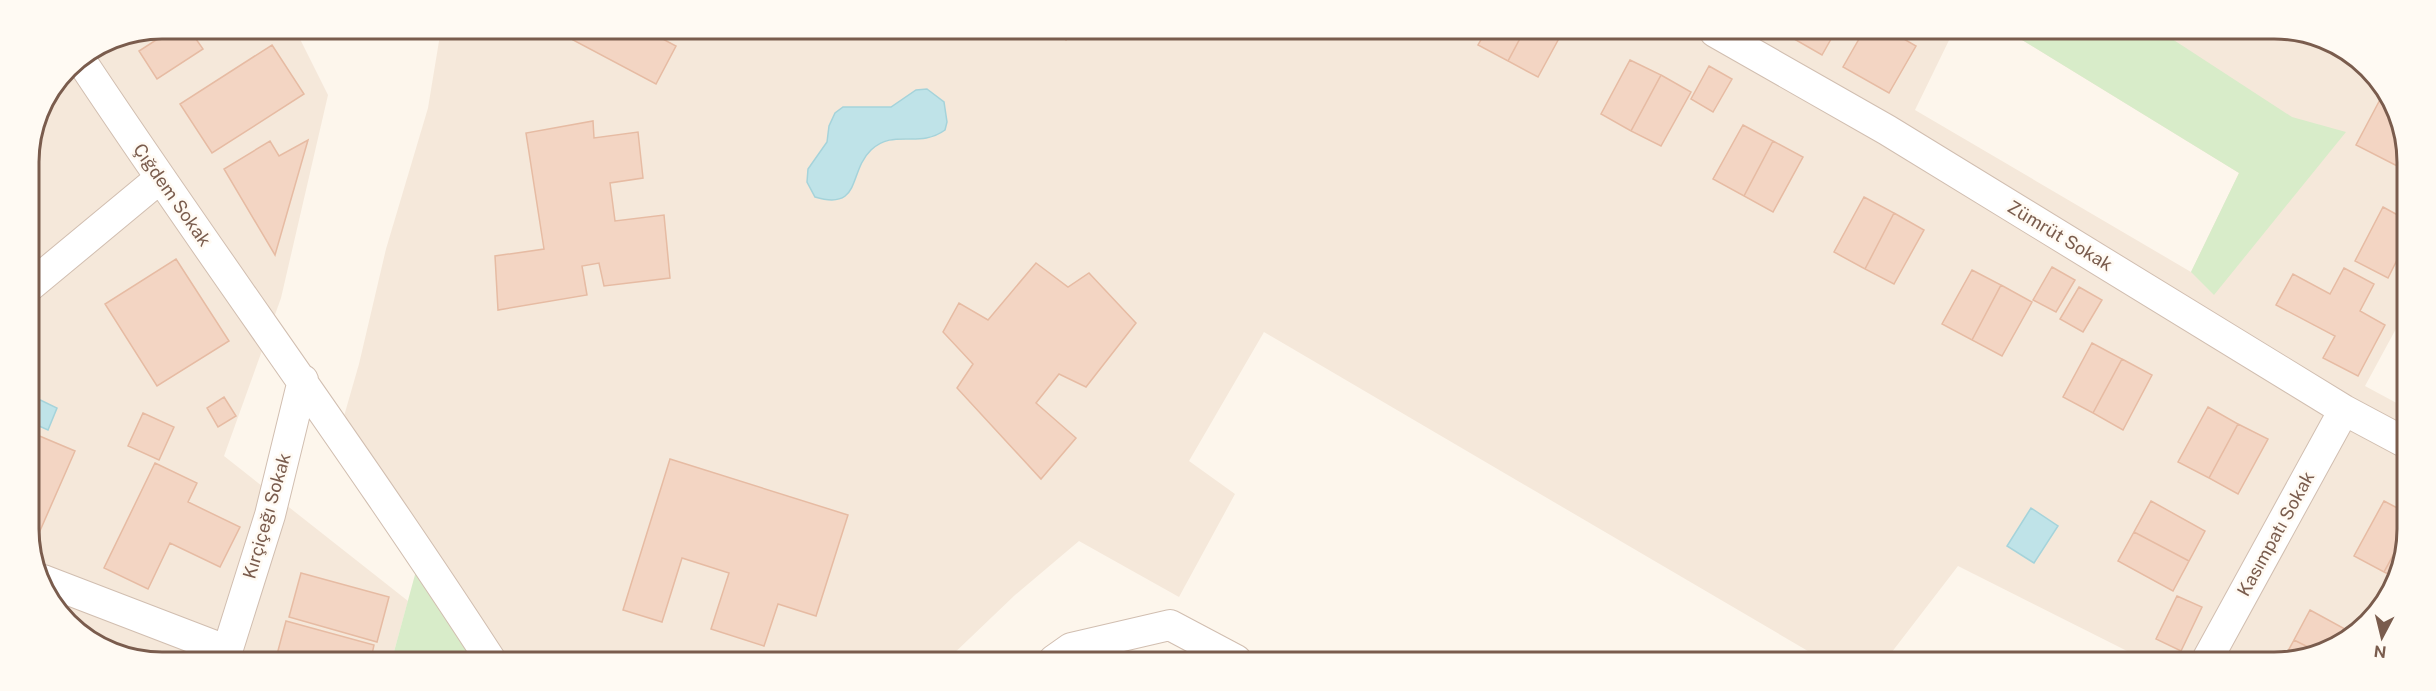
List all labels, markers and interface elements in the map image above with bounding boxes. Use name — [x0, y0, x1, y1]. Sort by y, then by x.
street label: Çığdem Sokak — [129, 139, 216, 250]
street label: Zümrüt Sokak — [2004, 196, 2116, 275]
street label: Kırçiçeğı Sokak — [239, 451, 295, 581]
street label: Kasımpatı Sokak — [2233, 468, 2318, 600]
north arrow — [2352, 607, 2412, 667]
text: N — [2373, 641, 2388, 662]

